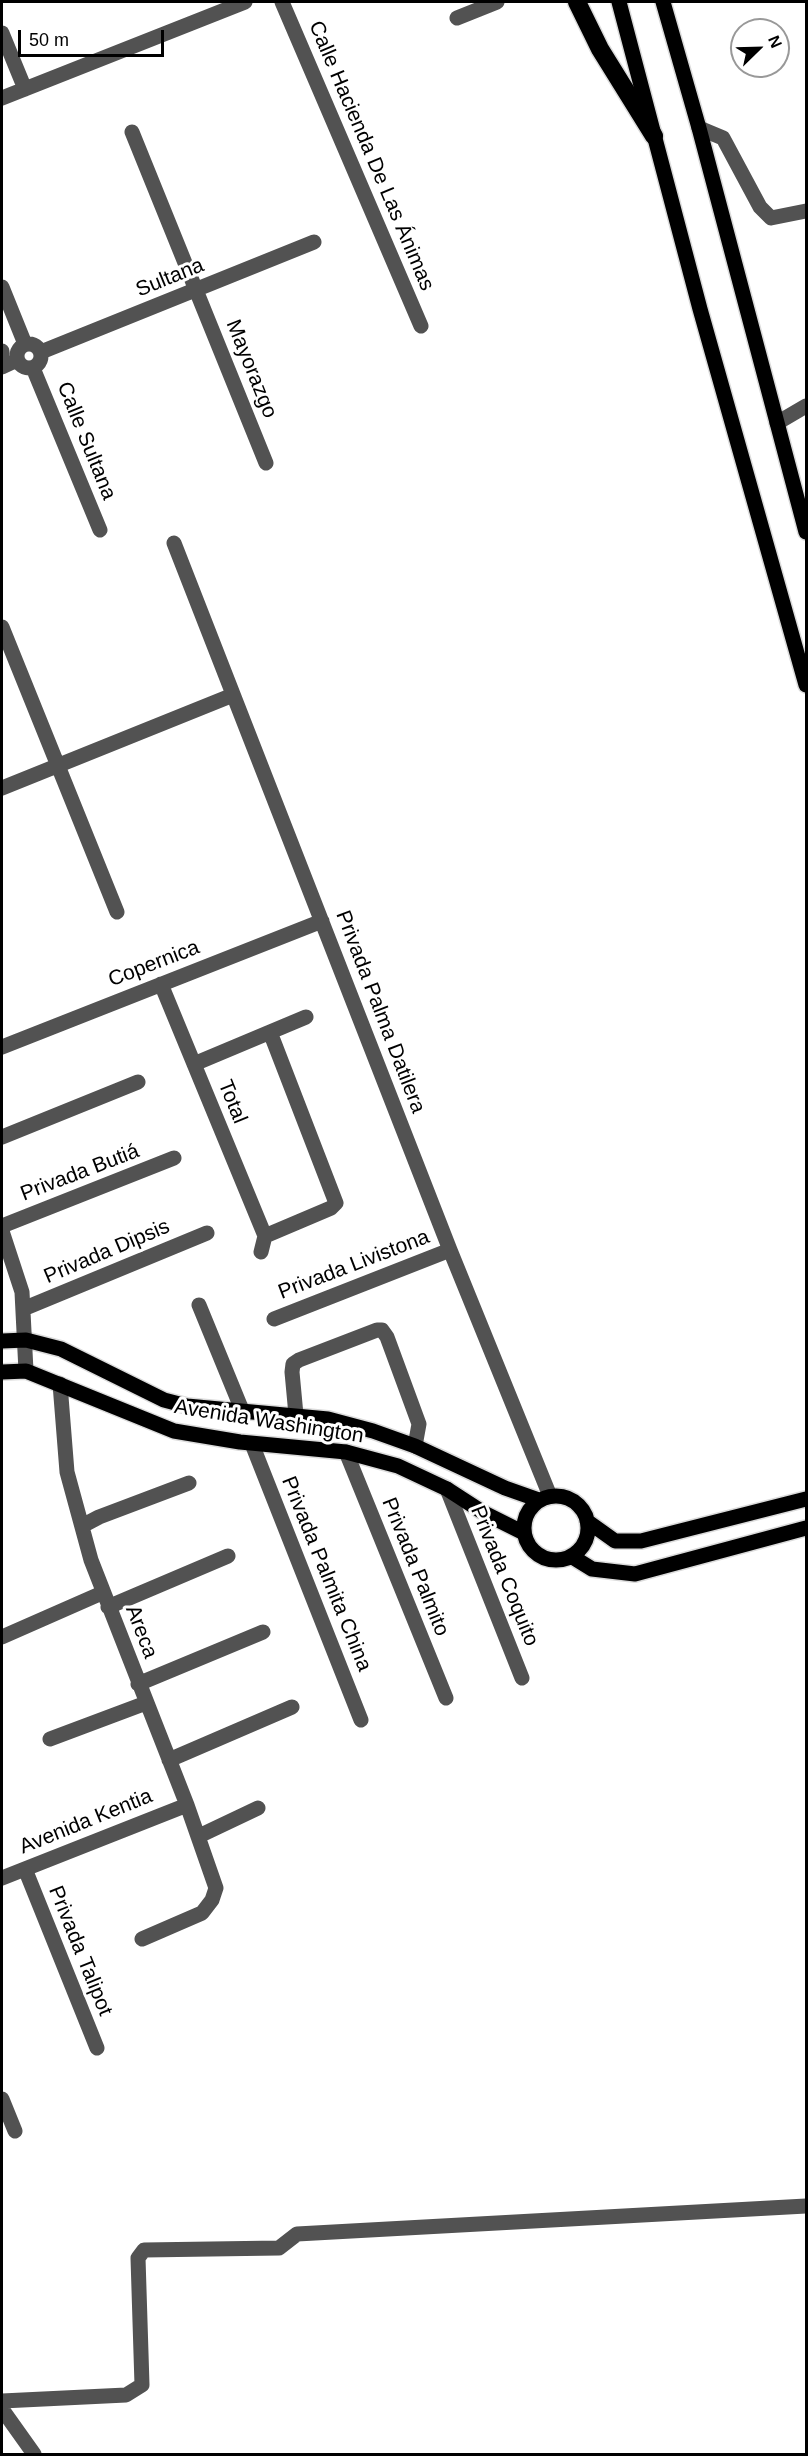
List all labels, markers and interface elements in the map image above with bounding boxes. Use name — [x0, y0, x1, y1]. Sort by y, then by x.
street label: Calle Hacienda De Las Ánimas — [303, 17, 439, 295]
scale bar — [21, 18, 166, 56]
north arrow — [730, 18, 790, 78]
text: 50 m — [29, 30, 69, 50]
text: N — [765, 33, 785, 50]
street label: Sultana — [132, 253, 208, 303]
street label: Mayorazgo — [220, 316, 282, 422]
street label: Calle Sultana — [51, 378, 121, 504]
street label: Privada Palma Datilera — [330, 907, 430, 1117]
street label: Copernica — [105, 935, 203, 993]
street label: Total — [212, 1077, 252, 1127]
street label: Privada Butiá — [17, 1139, 143, 1207]
street label: Privada Dipsis — [40, 1214, 174, 1290]
street label: Privada Livistona — [275, 1225, 433, 1305]
street label: Avenida Washington — [172, 1395, 366, 1449]
street label: Privada Palmita China — [275, 1473, 377, 1675]
street label: Privada Palmito — [376, 1494, 454, 1640]
street label: Privada Coquito — [464, 1502, 544, 1650]
street label: Areca — [119, 1602, 163, 1662]
street label: Avenida Kentia — [16, 1784, 156, 1860]
street label: Privada Talipot — [43, 1882, 117, 2020]

